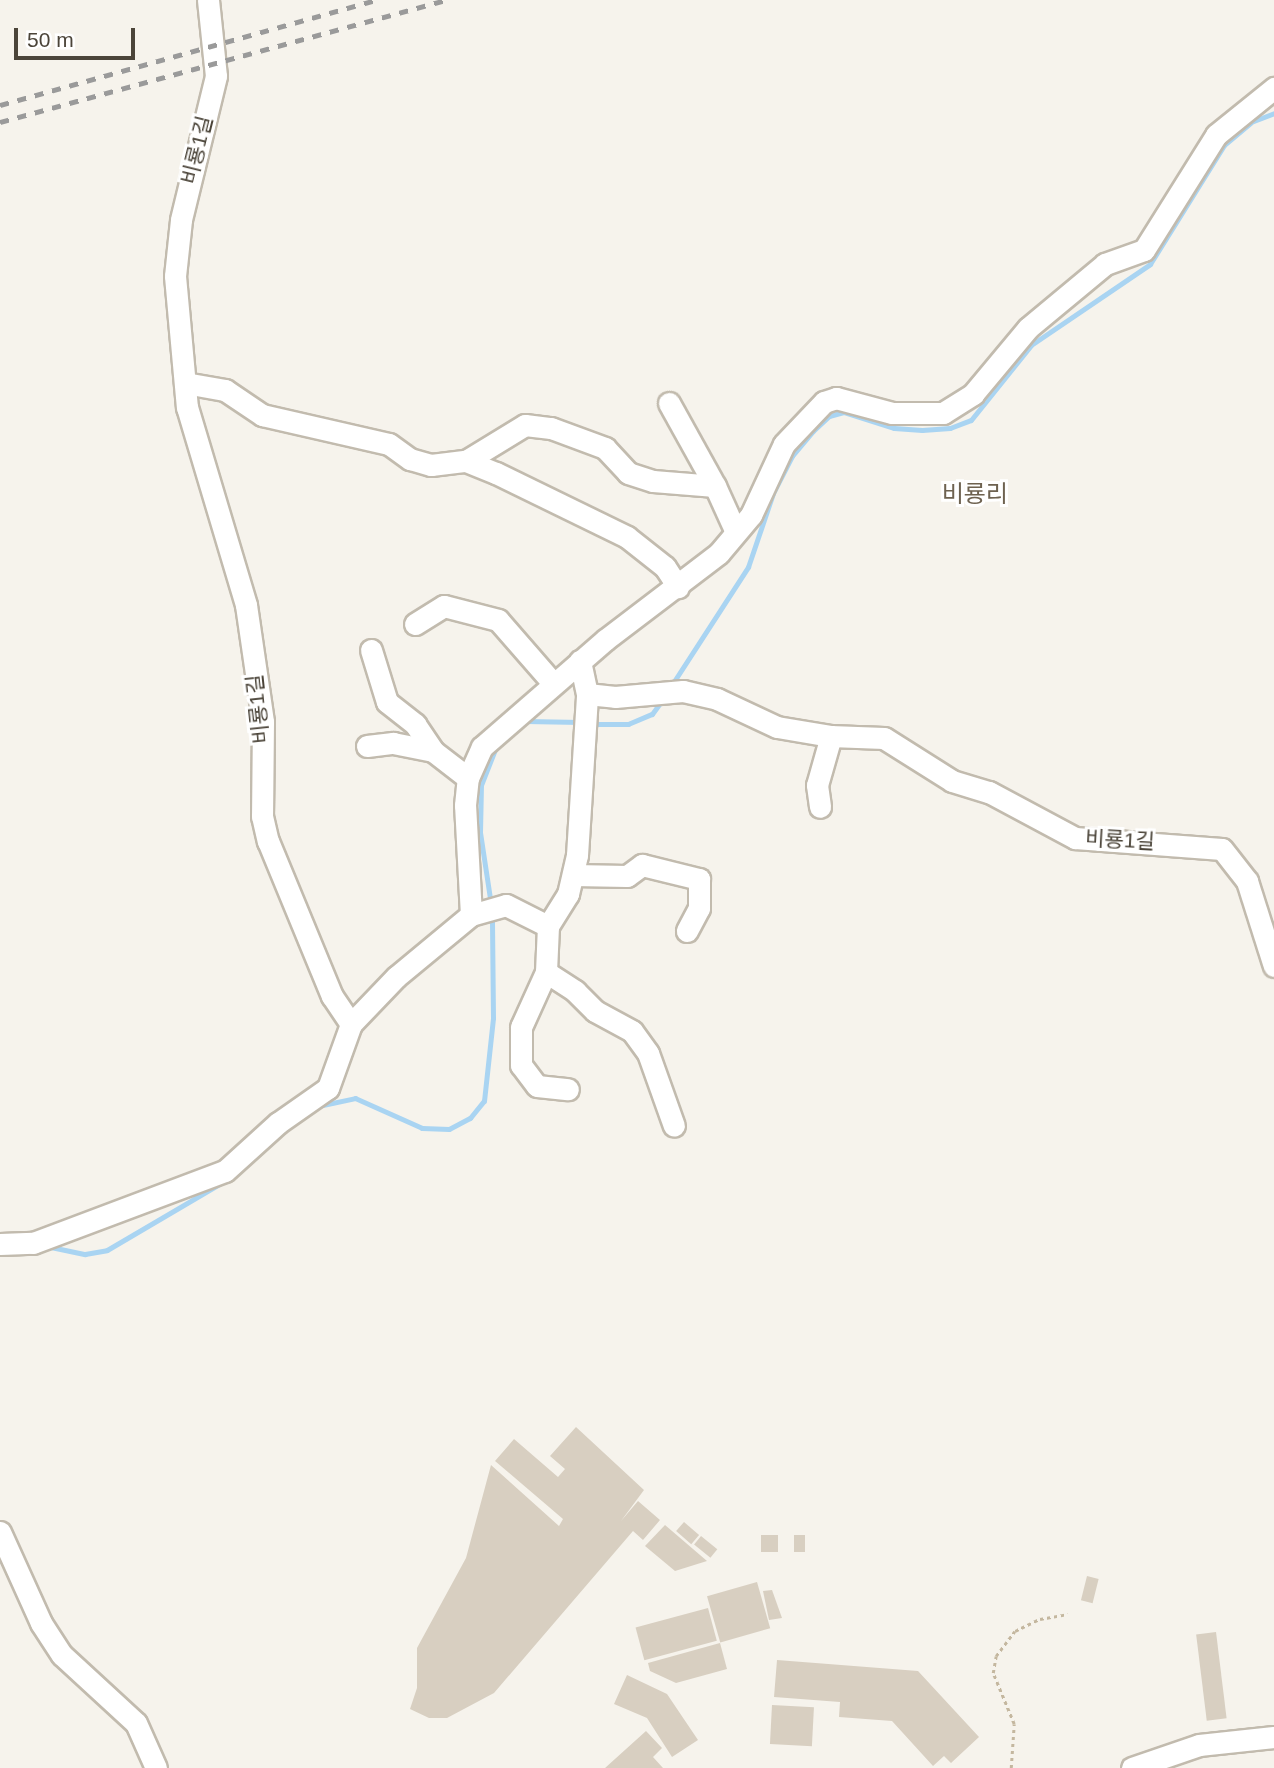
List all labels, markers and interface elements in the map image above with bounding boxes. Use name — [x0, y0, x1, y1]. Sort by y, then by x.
scale bar — [18, 14, 138, 58]
text: 50 m — [27, 28, 74, 51]
street label: 비룡1길 — [176, 113, 218, 187]
district label: 비룡리 — [942, 480, 1008, 508]
street label: 비룡1길 — [242, 673, 274, 745]
street label: 비룡1길 — [1085, 826, 1155, 854]

